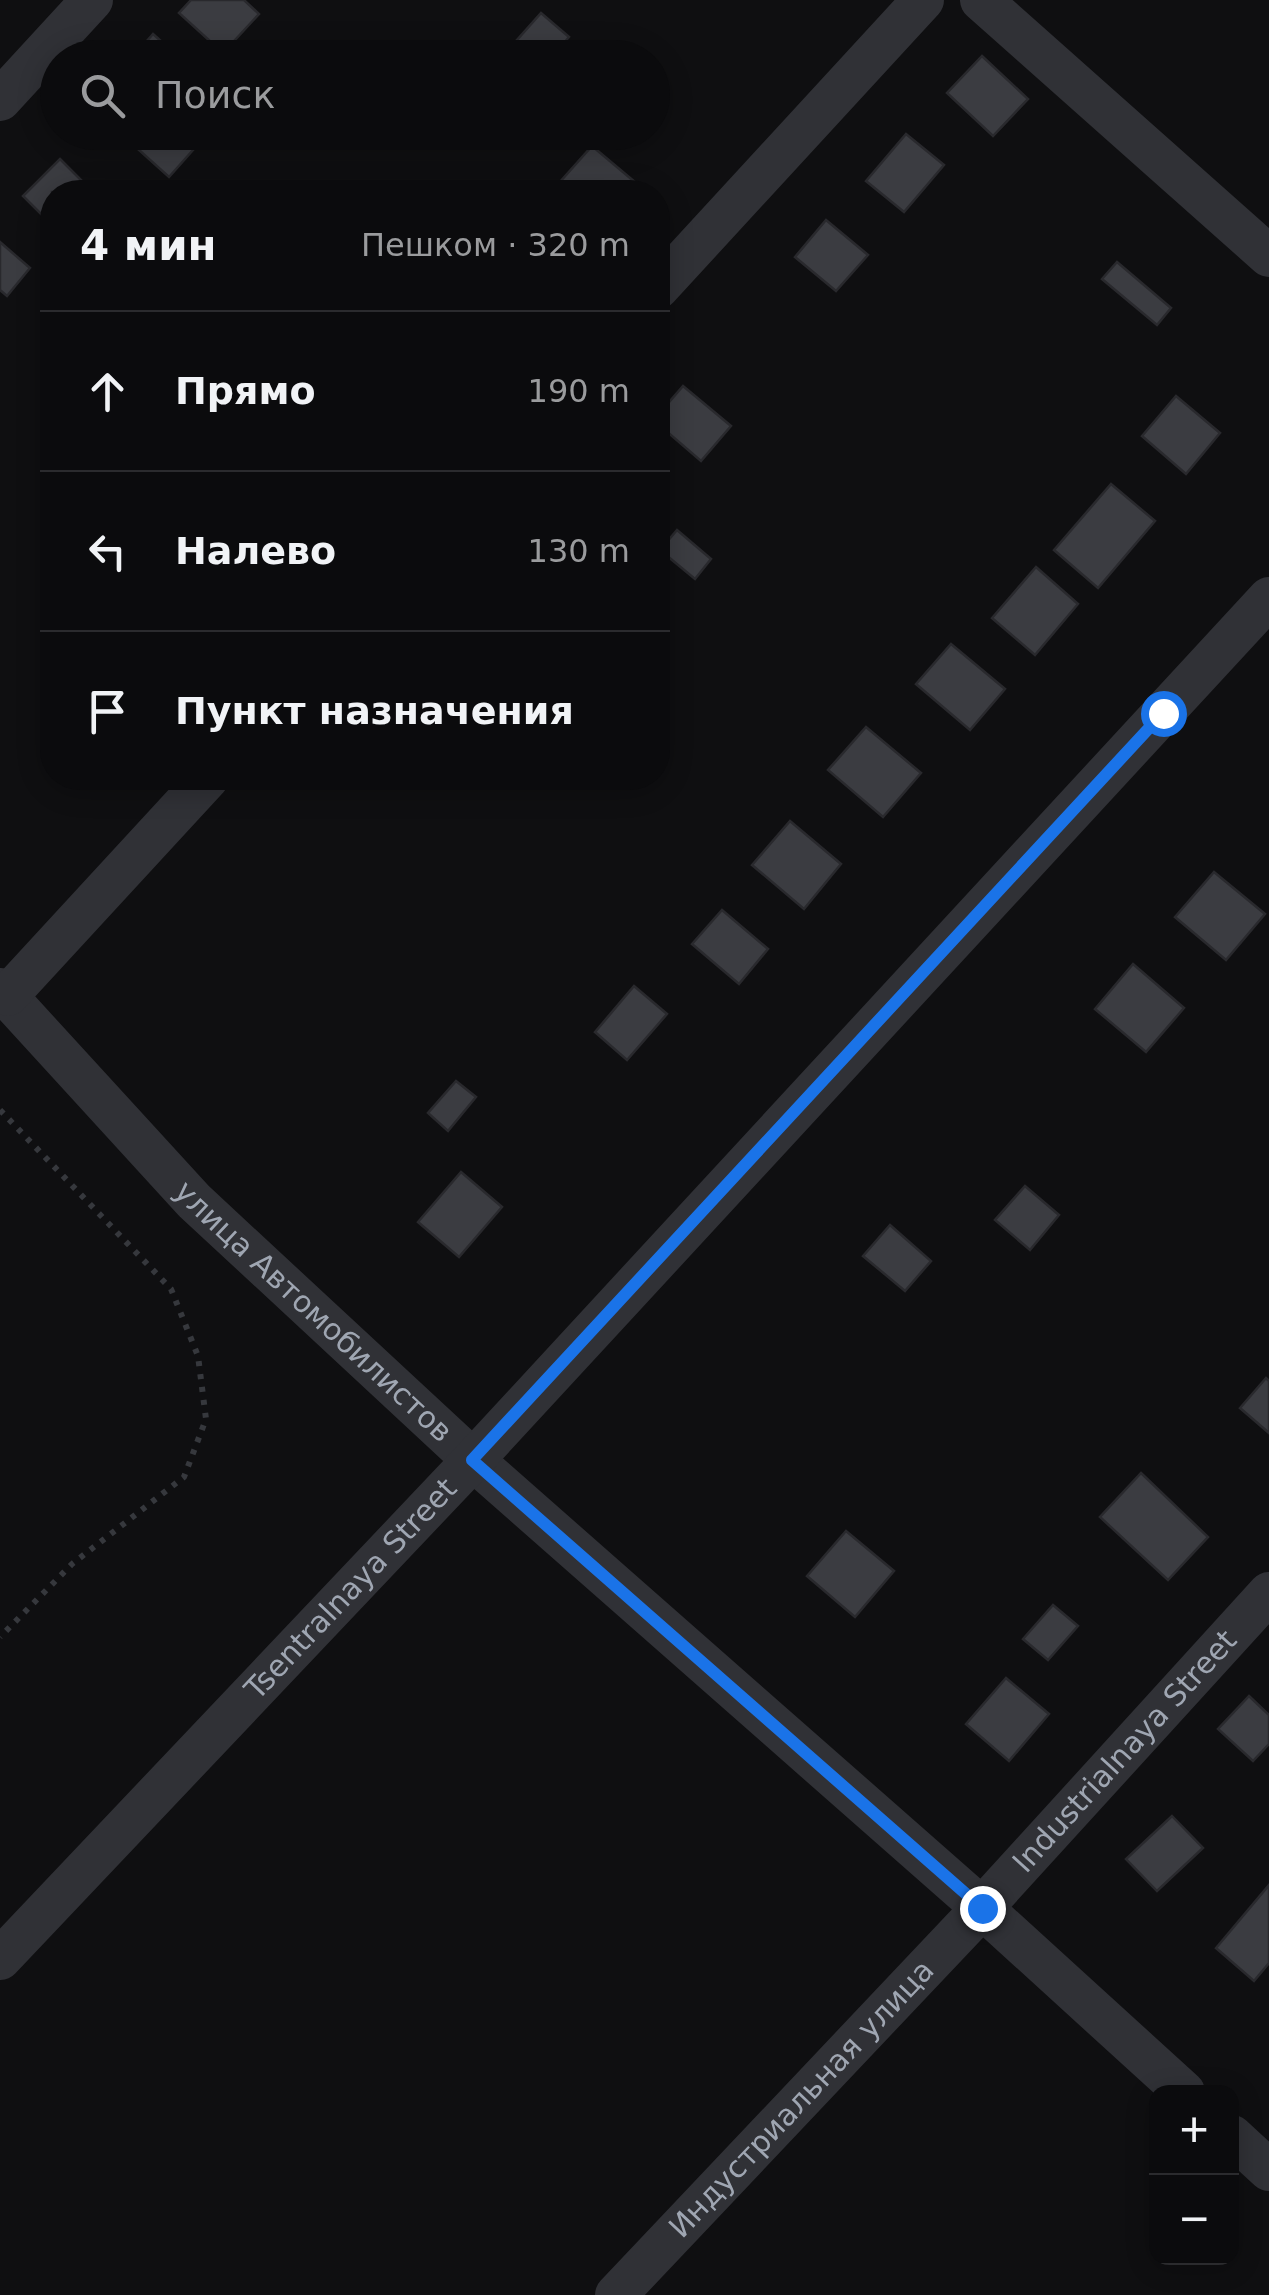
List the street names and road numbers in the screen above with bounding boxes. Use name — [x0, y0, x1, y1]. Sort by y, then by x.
street label: улица Автомобилистов — [168, 1174, 460, 1449]
street label: Tsentralnaya Street — [237, 1470, 464, 1707]
street label: Industrialnaya Street — [1005, 1623, 1244, 1879]
street label: Индустриальная улица — [662, 1952, 941, 2245]

